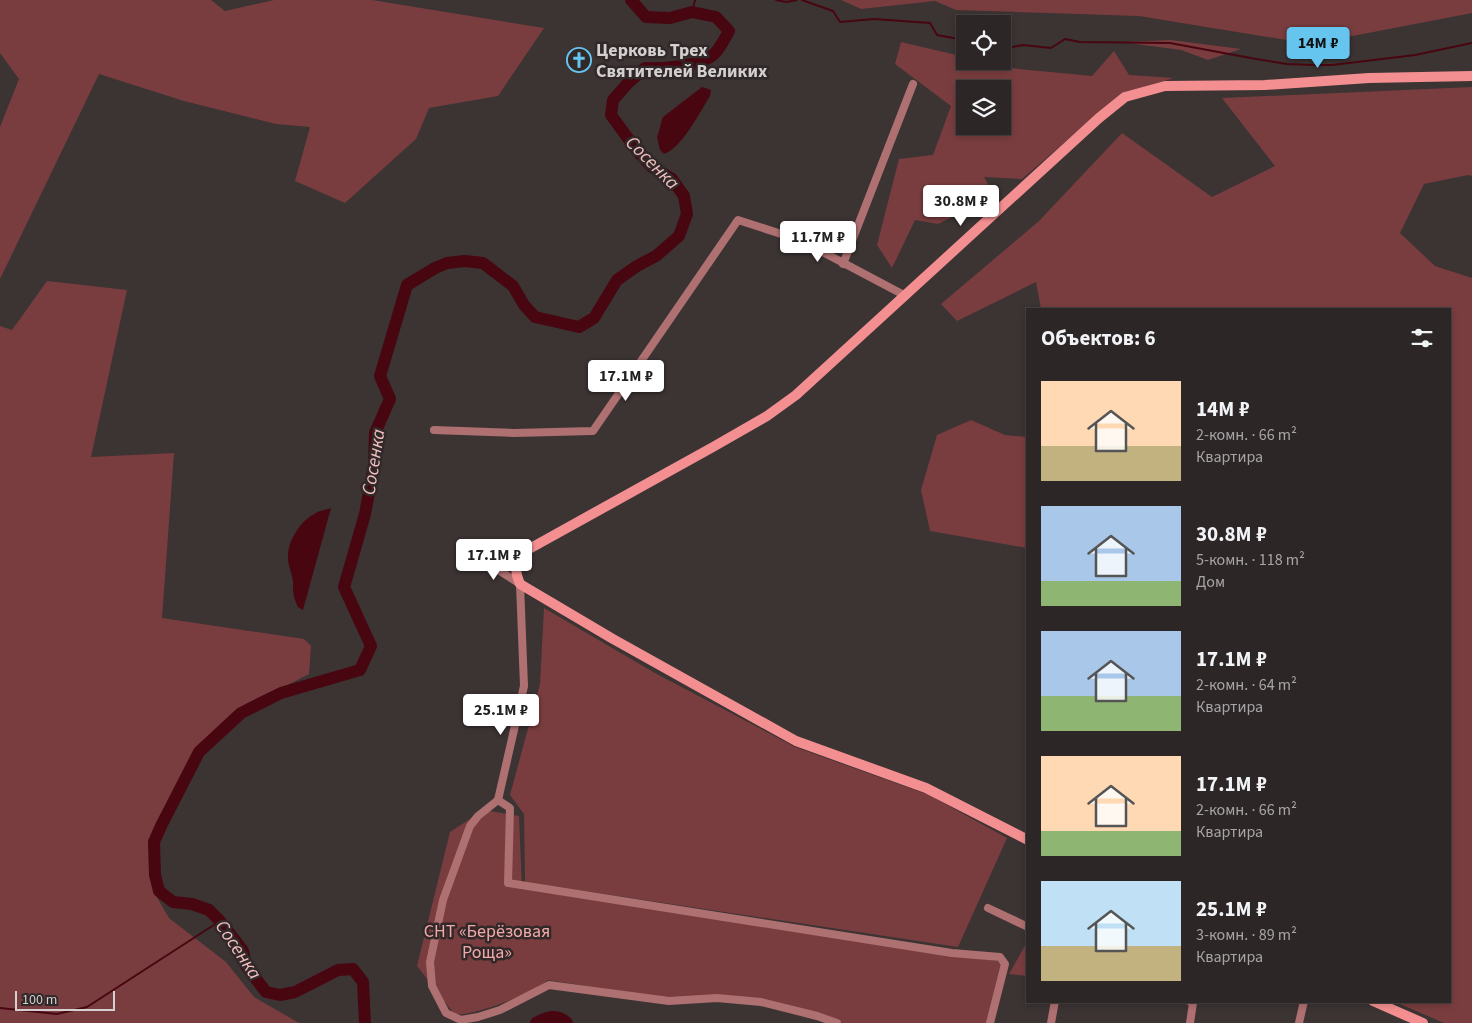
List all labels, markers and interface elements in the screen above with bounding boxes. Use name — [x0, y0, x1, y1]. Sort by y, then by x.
map controls — [956, 15, 1011, 135]
button: locate — [956, 15, 1011, 70]
pin: 14M ₽ — [1283, 27, 1353, 69]
text: 14M ₽ — [1298, 32, 1338, 54]
place label: Церковь Трех Святителей Великих — [596, 38, 767, 84]
church icon: Церковь Трех Святителей Великих — [566, 47, 592, 73]
button: layers — [956, 80, 1011, 135]
water label: Сосенка — [619, 130, 685, 196]
pin: 30.8M ₽ — [915, 184, 1007, 227]
text: 30.8M ₽ — [934, 190, 988, 212]
pin: 11.7M ₽ — [772, 220, 864, 263]
text: 11.7M ₽ — [791, 226, 845, 248]
text: Объектов: 6 — [1041, 323, 1156, 353]
icon: filters — [1408, 324, 1436, 352]
pin: 17.1M ₽ — [580, 360, 672, 402]
text: 17.1M ₽ — [599, 365, 653, 387]
text: 14M ₽ — [1196, 394, 1249, 424]
icon: home — [1081, 401, 1141, 461]
text: 2-комн. · 66 m² — [1196, 424, 1297, 446]
water label: Сосенка — [355, 427, 393, 497]
text: Квартира — [1196, 446, 1263, 468]
text: 30.8M ₽ — [1196, 519, 1267, 549]
icon: home — [1081, 526, 1141, 586]
pin: 17.1M ₽ — [448, 538, 540, 581]
text: 17.1M ₽ — [467, 544, 521, 566]
text: 5-комн. · 118 m² — [1196, 549, 1305, 571]
text: Дом — [1196, 571, 1225, 593]
text: 17.1M ₽ — [1196, 644, 1267, 674]
icon: home — [1081, 651, 1141, 711]
text: 2-комн. · 64 m² — [1196, 674, 1297, 696]
pin: 25.1M ₽ — [455, 694, 547, 736]
text: Квартира — [1196, 696, 1263, 718]
text: 25.1M ₽ — [474, 699, 528, 721]
text: 17.1M ₽ — [1196, 769, 1267, 799]
icon: home — [1081, 776, 1141, 836]
text: 2-комн. · 66 m² — [1196, 799, 1297, 821]
text: Квартира — [1196, 821, 1263, 843]
text: 25.1M ₽ — [1196, 894, 1267, 924]
icon: home — [1081, 901, 1141, 961]
water label: Сосенка — [208, 915, 268, 985]
park label: СНТ «Берёзовая Роща» — [424, 919, 550, 965]
text: 3-комн. · 89 m² — [1196, 924, 1297, 946]
text: Квартира — [1196, 946, 1263, 968]
scale bar — [15, 988, 115, 1011]
text: 100 m — [22, 990, 57, 1010]

